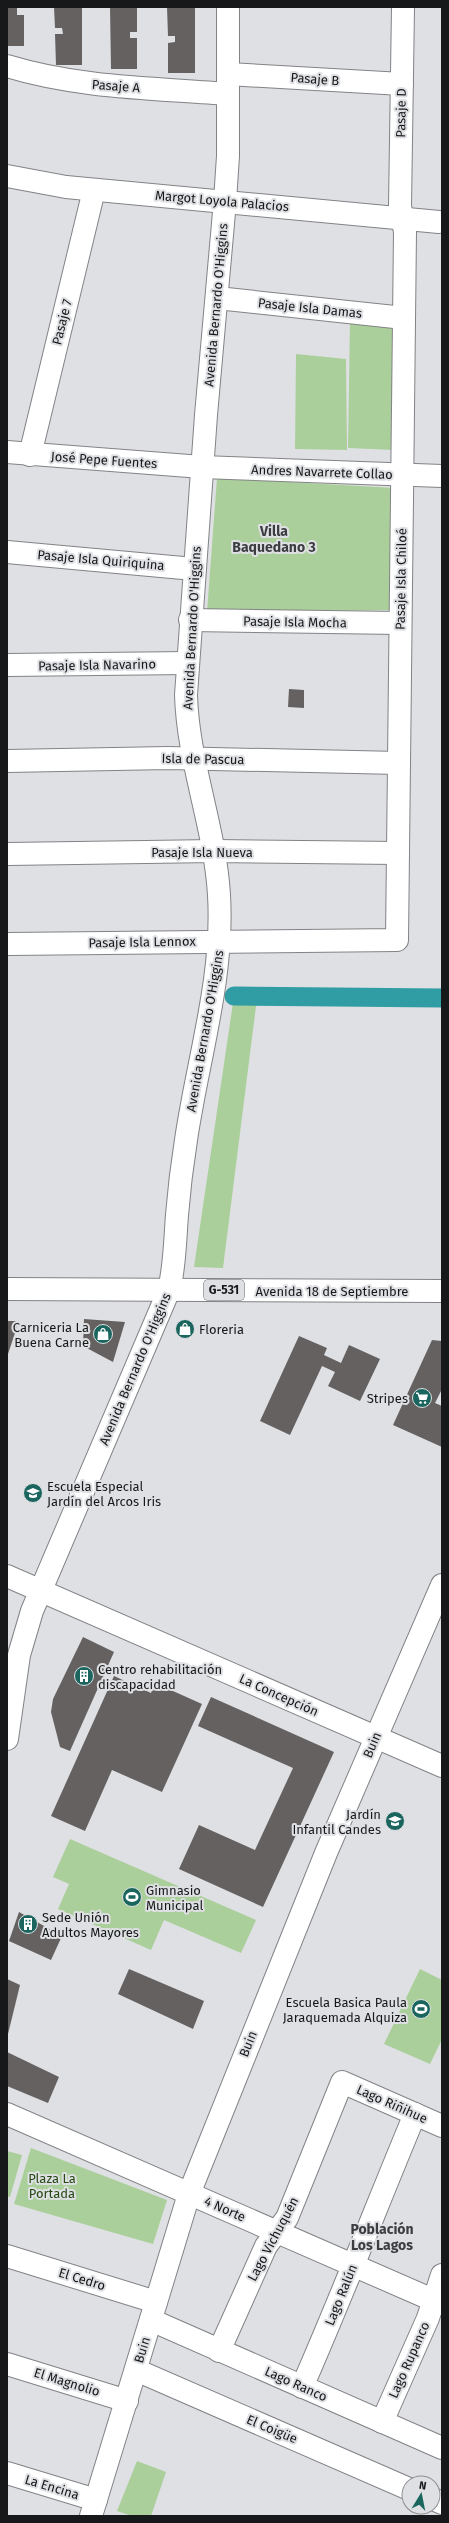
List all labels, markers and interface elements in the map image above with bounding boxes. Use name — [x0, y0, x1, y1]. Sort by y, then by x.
street label: Pasaje B — [290, 70, 340, 88]
street label: Pasaje A — [91, 77, 141, 95]
street label: Pasaje D — [393, 88, 409, 138]
street label: Margot Loyola Palacios — [154, 188, 290, 214]
street label: Avenida Bernardo O'Higgins — [201, 223, 231, 387]
street label: Pasaje Isla Damas — [257, 295, 363, 321]
street label: Pasaje 7 — [49, 297, 75, 346]
street label: José Pepe Fuentes — [50, 449, 158, 471]
street label: Andres Navarrete Collao — [251, 462, 393, 482]
district label: Villa Baquedano 3 — [232, 523, 316, 556]
street label: Pasaje Isla Chiloé — [393, 528, 409, 630]
street label: Avenida Bernardo O'Higgins — [180, 546, 204, 710]
street label: Pasaje Isla Quiriquina — [37, 547, 165, 573]
street label: Pasaje Isla Mocha — [243, 614, 347, 630]
street label: Pasaje Isla Navarino — [38, 656, 156, 674]
street label: Isla de Pascua — [161, 751, 245, 767]
street label: Pasaje Isla Nueva — [151, 845, 253, 860]
street label: Pasaje Isla Lennox — [88, 934, 196, 950]
street label: Avenida Bernardo O'Higgins — [183, 949, 227, 1113]
road number: G-531 — [204, 1280, 244, 1300]
street label: Avenida 18 de Septiembre — [256, 1284, 408, 1299]
street label: Avenida Bernardo O'Higgins — [96, 1291, 174, 1447]
shop icon: Floreria — [174, 1318, 196, 1340]
place label: Carniceria La Buena Carne — [13, 1320, 89, 1350]
place label: Floreria — [199, 1322, 244, 1337]
shop icon: Carniceria La Buena Carne — [92, 1323, 114, 1345]
supermarket icon: Stripes — [411, 1387, 433, 1409]
place label: Stripes — [367, 1391, 408, 1406]
place label: Escuela Especial Jardín del Arcos Iris — [47, 1479, 161, 1509]
school or university icon: Escuela Especial Jardín del Arcos Iris — [22, 1482, 44, 1504]
place label: Centro rehabilitación discapacidad — [98, 1662, 222, 1692]
building icon: Centro rehabilitación discapacidad — [73, 1665, 95, 1687]
street label: La Concepción — [237, 1671, 321, 1719]
street label: Buin — [360, 1730, 384, 1760]
place label: Jardín Infantil Candes — [292, 1807, 381, 1837]
school or university icon: Jardín Infantil Candes — [384, 1810, 406, 1832]
place label: Gimnasio Municipal — [146, 1883, 203, 1913]
sports icon: Gimnasio Municipal — [121, 1886, 143, 1908]
place label: Sede Unión Adultos Mayores — [42, 1910, 139, 1940]
building icon: Sede Unión Adultos Mayores — [17, 1913, 39, 1935]
place label: Escuela Basica Paula Jaraquemada Alquiza — [283, 1995, 407, 2025]
sports icon: Escuela Basica Paula Jaraquemada Alquiza — [410, 1998, 432, 2020]
street label: Buin — [236, 2029, 260, 2059]
street label: Lago Riñihue — [354, 2082, 430, 2126]
park label: Plaza La Portada — [28, 2171, 76, 2201]
street label: 4 Norte — [202, 2193, 248, 2225]
street label: Lago Vichuquén — [244, 2194, 302, 2284]
district label: Población Los Lagos — [350, 2221, 414, 2254]
street label: Lago Ralún — [322, 2262, 360, 2328]
street label: El Cedro — [57, 2265, 107, 2293]
street label: Lago Rupanco — [385, 2319, 433, 2401]
street label: Buin — [131, 2335, 153, 2365]
street label: Lago Ranco — [262, 2364, 330, 2404]
street label: El Magnolio — [32, 2365, 102, 2399]
street label: El Coigüe — [244, 2412, 300, 2446]
street label: La Encina — [23, 2472, 81, 2502]
north arrow — [401, 2475, 441, 2515]
text: N — [418, 2479, 427, 2493]

